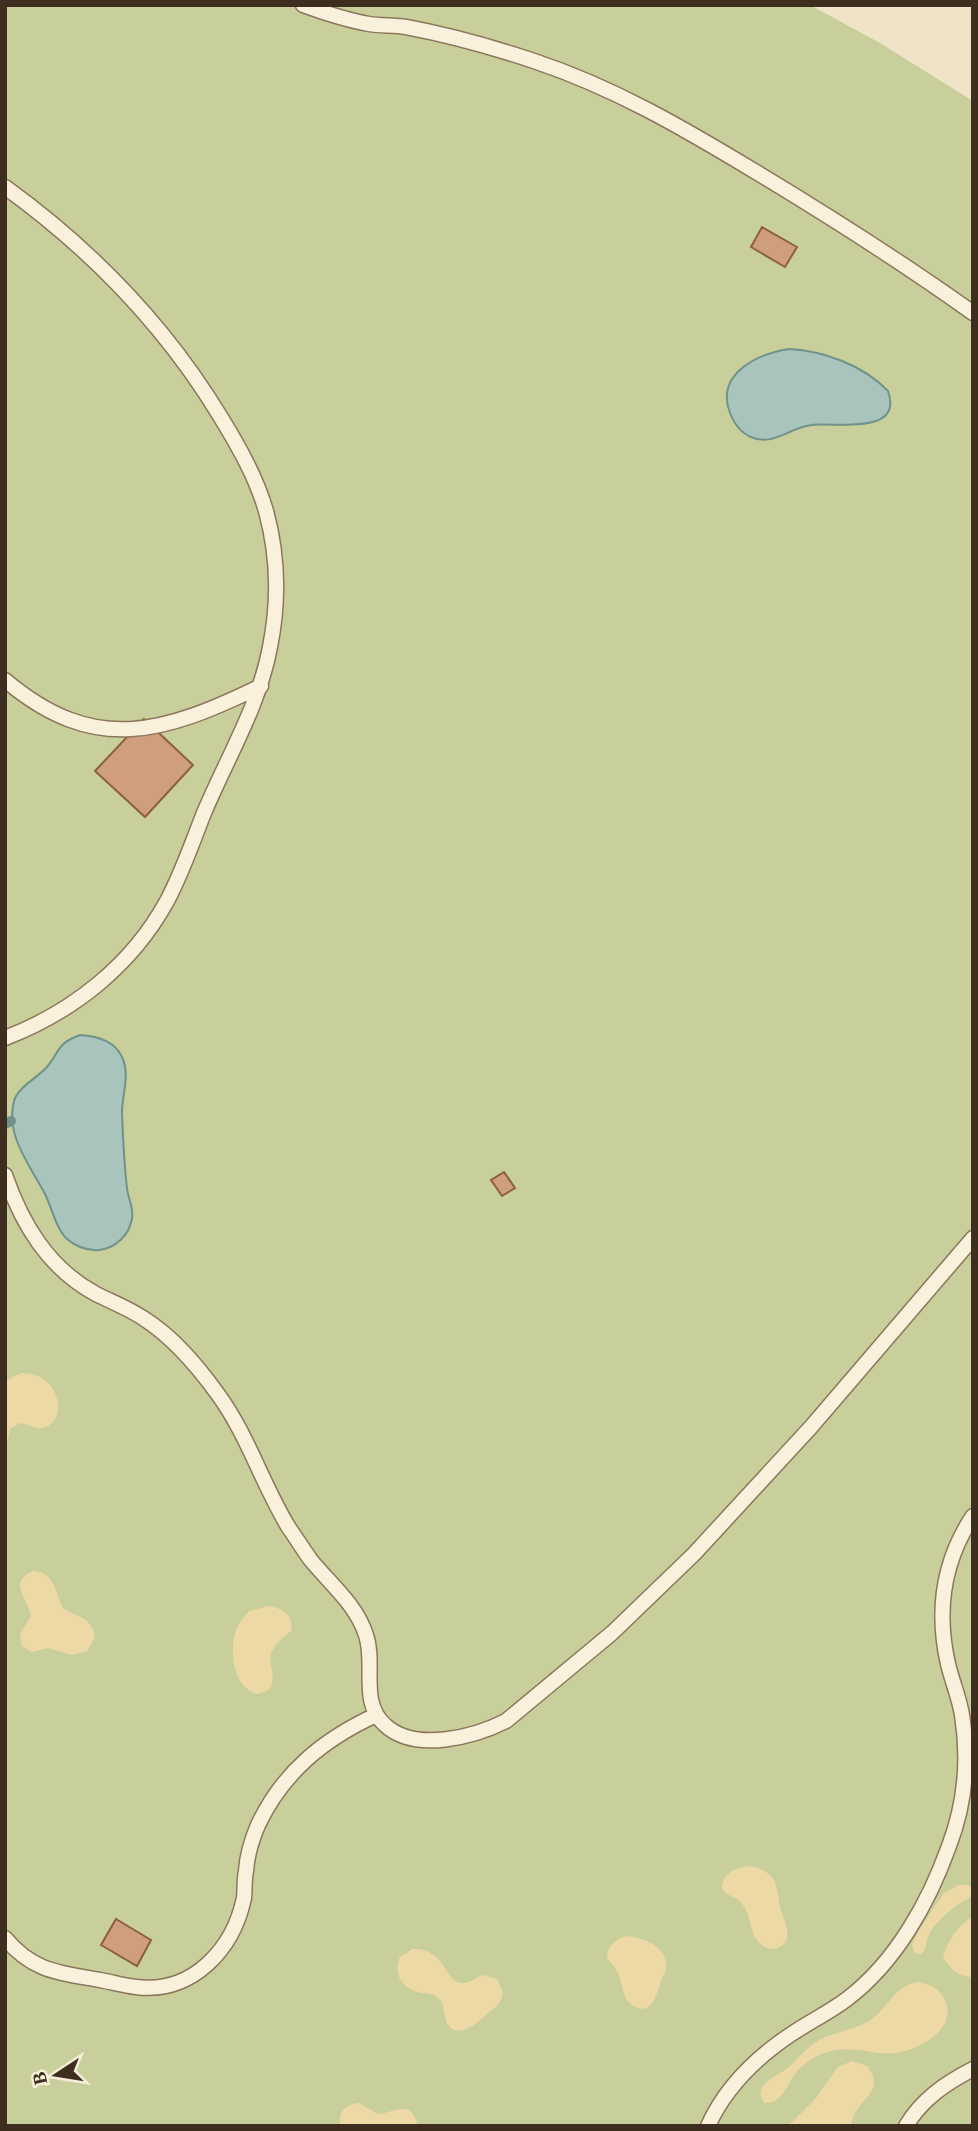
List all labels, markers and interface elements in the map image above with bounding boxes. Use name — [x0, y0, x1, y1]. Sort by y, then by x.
north arrow — [21, 2040, 91, 2110]
text: B — [25, 2069, 56, 2088]

